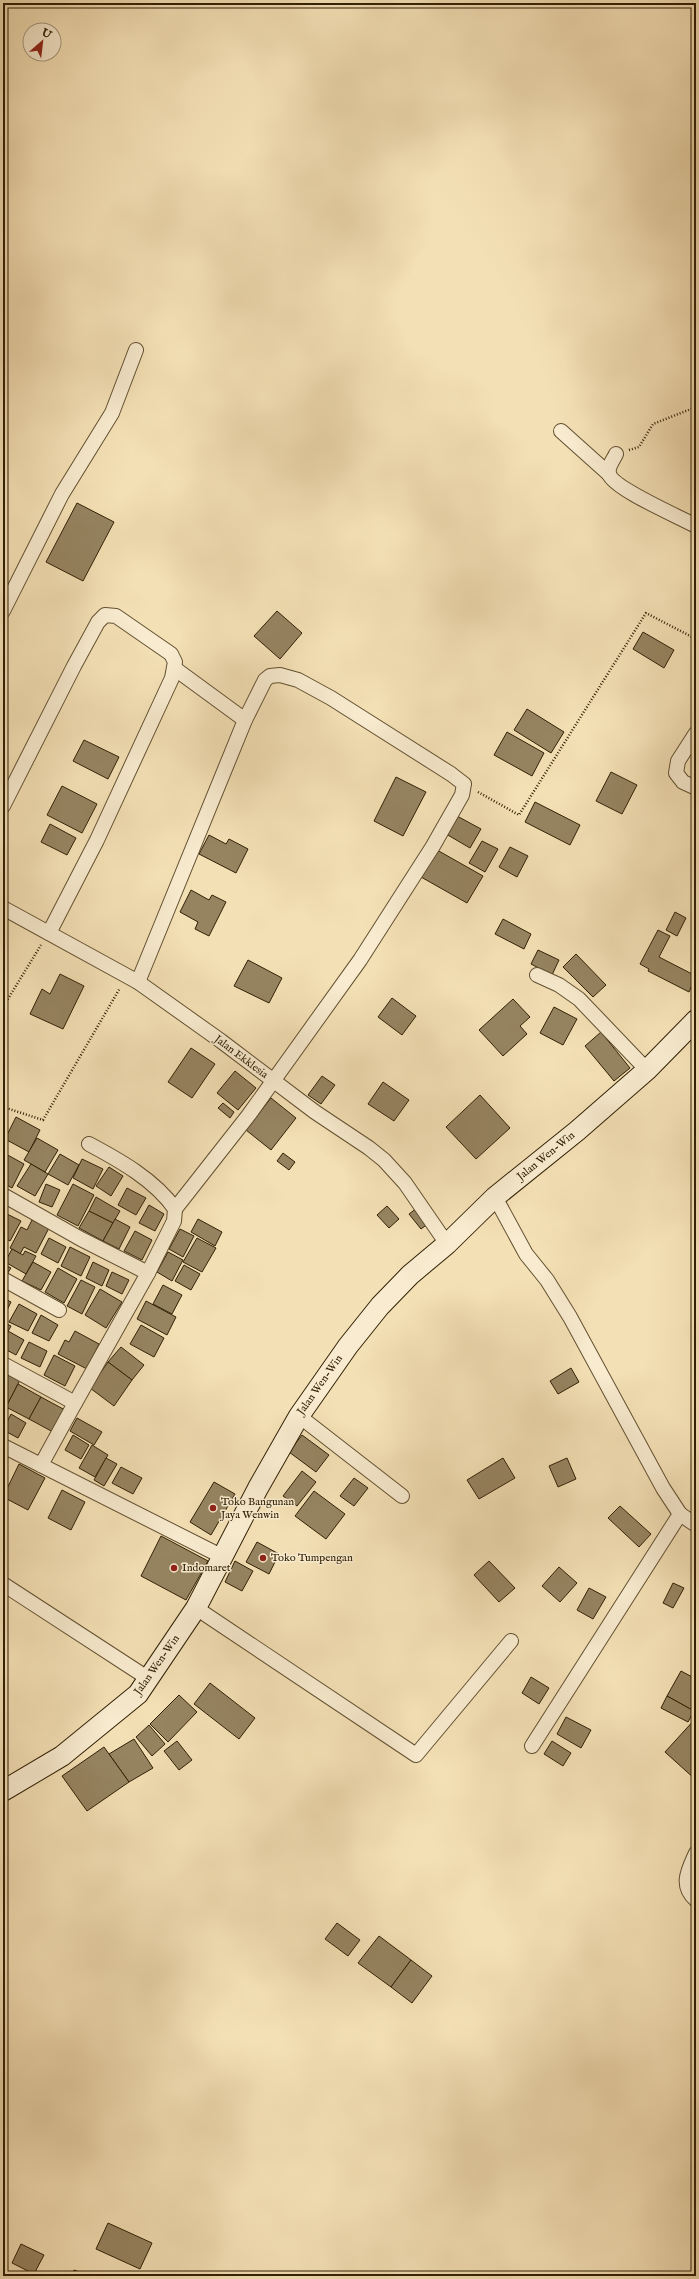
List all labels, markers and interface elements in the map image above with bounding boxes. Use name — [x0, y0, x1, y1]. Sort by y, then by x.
north arrow — [22, 22, 62, 62]
text: U — [38, 25, 54, 43]
street label: Jalan Ekklesia — [210, 1031, 271, 1082]
street label: Jalan Wen-Win — [513, 1128, 578, 1185]
street label: Jalan Wen-Win — [293, 1352, 346, 1419]
place label: Toko Bangunan Jaya Wenwin — [219, 1495, 294, 1522]
marker: Toko Bangunan Jaya Wenwin — [208, 1503, 218, 1513]
place label: Toko Tumpengan — [271, 1551, 353, 1565]
marker: Toko Tumpengan — [258, 1553, 268, 1563]
place label: Indomaret — [182, 1561, 231, 1575]
marker: Indomaret — [169, 1563, 179, 1573]
street label: Jalan Wen-Win — [130, 1632, 183, 1699]

